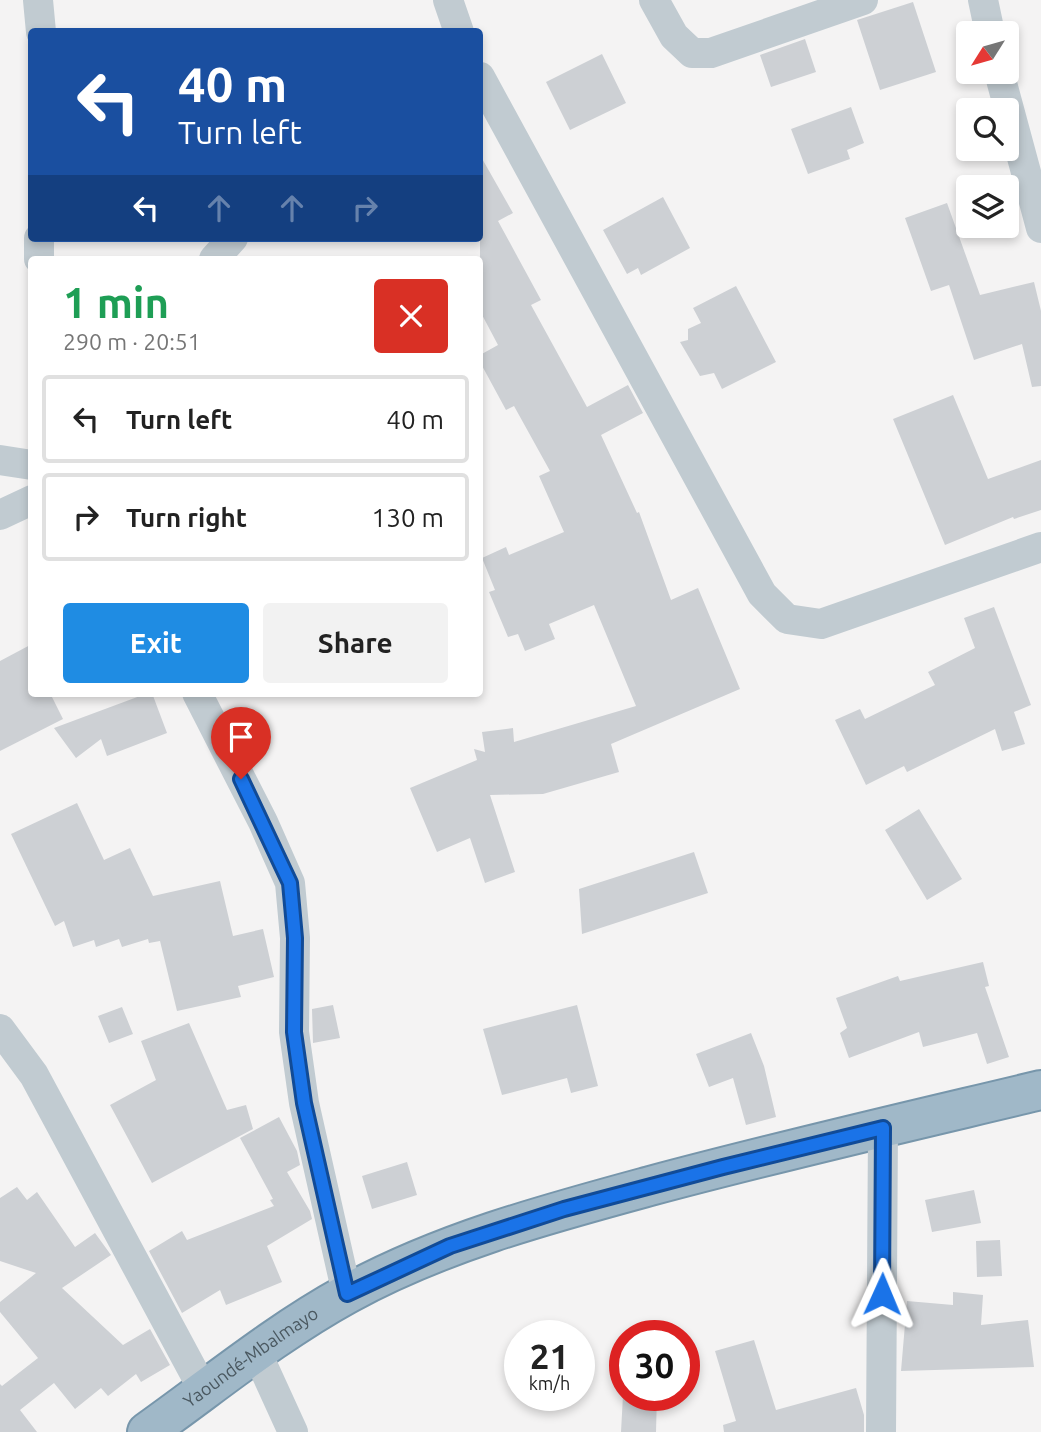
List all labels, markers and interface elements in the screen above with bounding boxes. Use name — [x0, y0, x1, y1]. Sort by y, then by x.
north arrow — [956, 21, 1018, 84]
map controls — [956, 21, 1019, 238]
icon: left — [63, 56, 154, 147]
text: 40 m — [178, 56, 287, 111]
button: search — [956, 98, 1019, 161]
text: Turn left — [178, 114, 302, 150]
button: layers — [956, 175, 1019, 238]
icon: left — [127, 189, 165, 227]
icon: ahead — [200, 189, 238, 227]
icon: ahead — [273, 189, 311, 227]
icon: right — [346, 189, 384, 227]
text: 1 min — [63, 279, 169, 326]
button: close — [374, 279, 448, 353]
text: 290 m · 20:51 — [63, 329, 201, 354]
icon: left — [67, 400, 105, 438]
text: Turn left — [126, 405, 232, 434]
text: 40 m — [386, 405, 444, 434]
icon: right — [67, 498, 105, 536]
text: Turn right — [126, 503, 247, 532]
text: 130 m — [372, 503, 444, 532]
button: Exit — [63, 603, 249, 683]
button: Share — [263, 603, 448, 683]
pin — [211, 707, 271, 779]
icon: arrive — [222, 718, 260, 756]
position arrow — [845, 1257, 919, 1331]
street label: Yaoundé-Mbalmayo — [179, 1302, 321, 1411]
speed limit sign: 30 — [609, 1320, 700, 1411]
text: 21 — [530, 1336, 569, 1376]
text: km/h — [529, 1373, 570, 1393]

